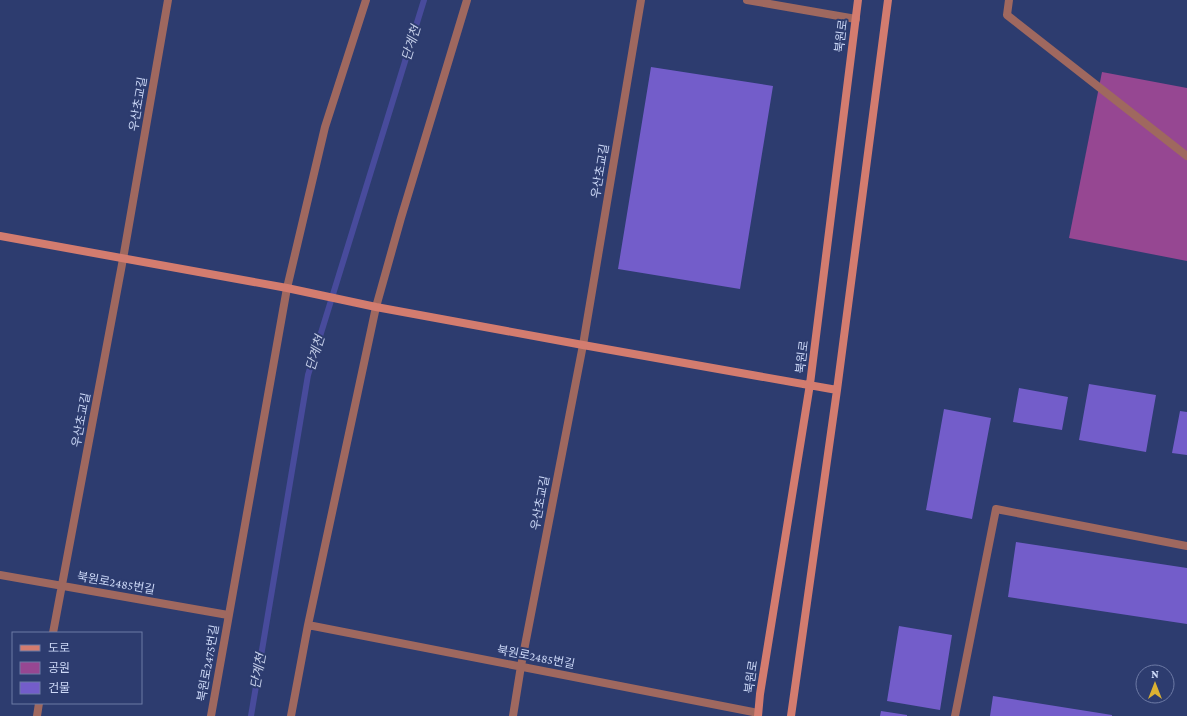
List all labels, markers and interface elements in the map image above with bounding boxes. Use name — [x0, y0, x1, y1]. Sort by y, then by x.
street label: 북원로 — [832, 19, 850, 53]
water label: 단계천 — [399, 23, 424, 62]
street label: 우산초교길 — [126, 76, 150, 132]
street label: 우산초교길 — [588, 143, 612, 199]
water label: 단계천 — [303, 333, 328, 372]
street label: 북원로 — [793, 340, 811, 374]
street label: 우산초교길 — [69, 392, 93, 448]
street label: 우산초교길 — [528, 475, 552, 531]
street label: 북원로2485번길 — [76, 569, 156, 597]
street label: 북원로2475번길 — [194, 623, 222, 703]
legend — [12, 632, 142, 704]
text: 도로 — [48, 641, 70, 655]
street label: 북원로2485번길 — [496, 643, 576, 671]
water label: 단계천 — [247, 651, 269, 690]
street label: 북원로 — [742, 660, 760, 694]
text: 공원 — [48, 661, 70, 675]
north arrow — [1135, 664, 1175, 704]
text: N — [1151, 668, 1159, 680]
text: 건물 — [48, 681, 70, 695]

